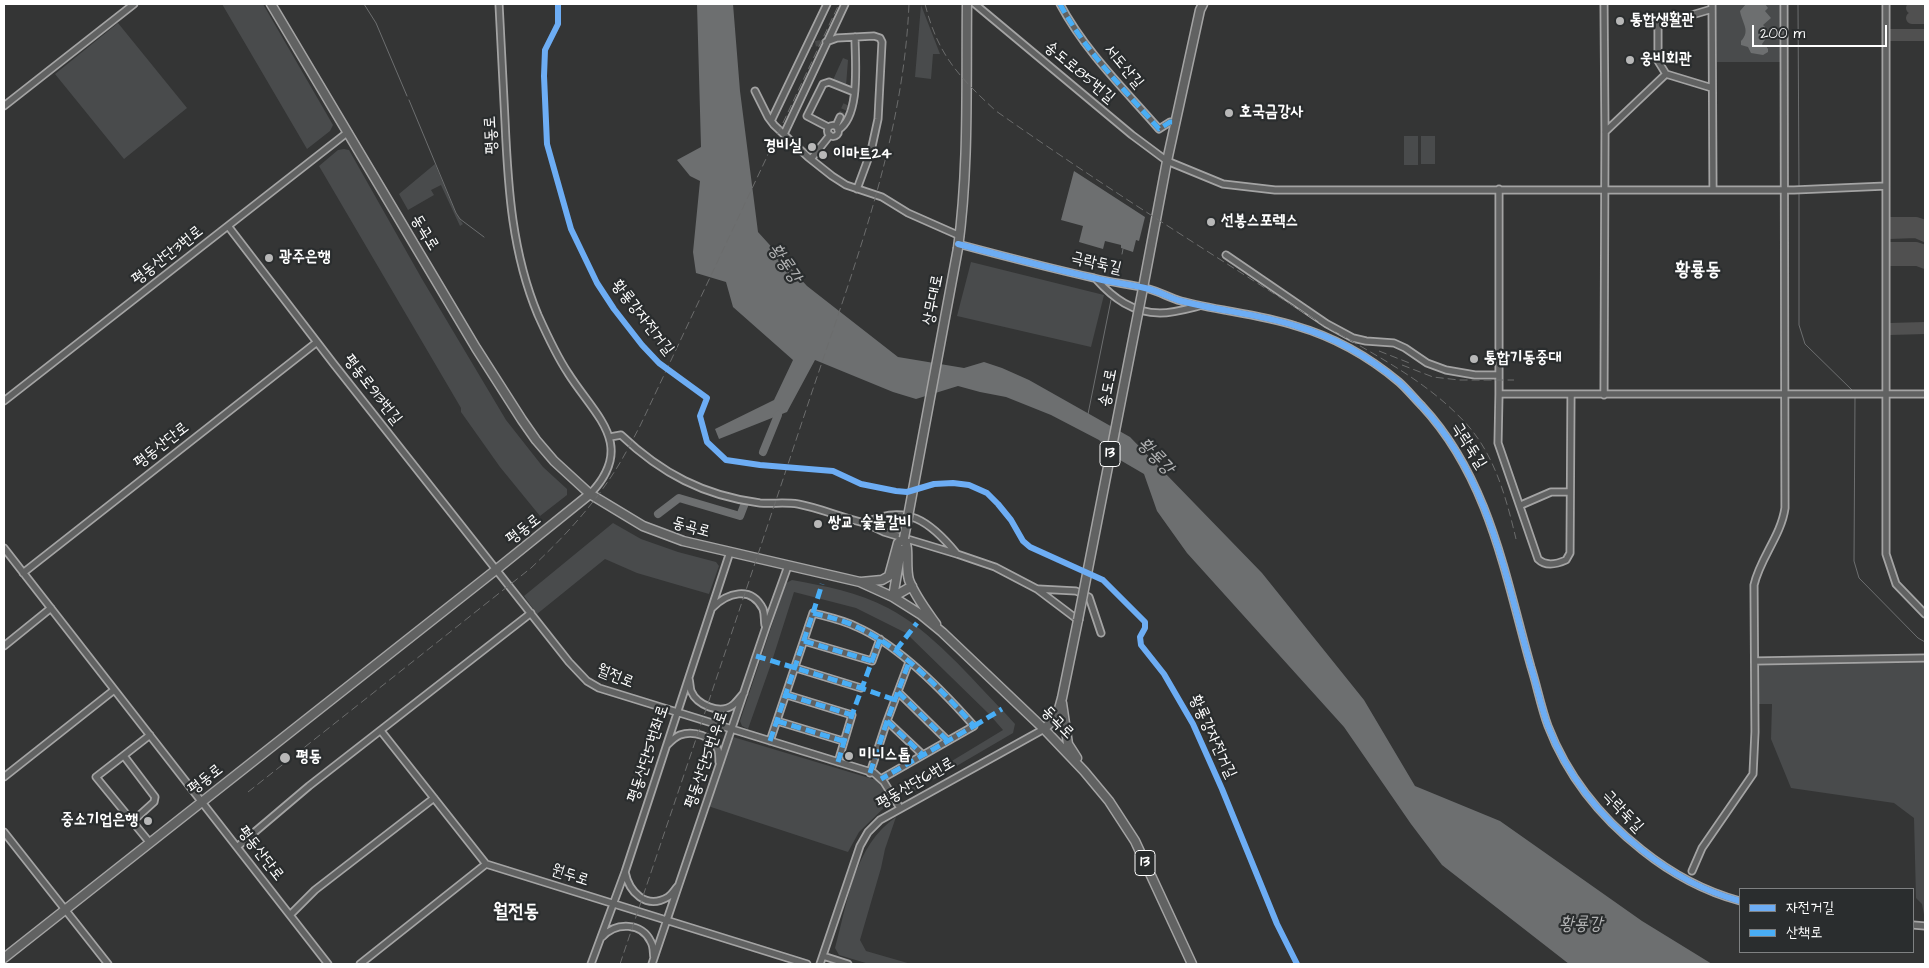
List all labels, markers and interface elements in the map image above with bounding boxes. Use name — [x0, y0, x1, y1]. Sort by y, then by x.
place label: 통합생활관 — [1630, 11, 1694, 31]
marker: 통합생활관 — [1614, 15, 1626, 27]
scale bar — [1754, 15, 1889, 47]
text: 200 m — [1760, 23, 1805, 44]
street label: 송도로85번길 — [1040, 38, 1118, 108]
street label: 서도산길 — [1099, 41, 1147, 93]
place label: 웅비회관 — [1640, 50, 1692, 70]
marker: 웅비회관 — [1624, 54, 1636, 66]
place label: 호국금강사 — [1239, 103, 1303, 123]
marker: 호국금강사 — [1223, 107, 1235, 119]
street label: 평동로 — [481, 115, 503, 155]
place label: 경비실 — [763, 137, 802, 157]
marker: 경비실 — [806, 141, 818, 153]
place label: 이마트24 — [833, 145, 892, 165]
marker: 이마트24 — [817, 149, 829, 161]
street label: 동곡로 — [406, 212, 442, 254]
place label: 선봉스포렉스 — [1221, 212, 1298, 232]
marker: 선봉스포렉스 — [1205, 216, 1217, 228]
street label: 평동산단3번로 — [128, 222, 208, 290]
water label: 황룡강 — [763, 240, 805, 288]
place label: 광주은행 — [279, 248, 330, 268]
street label: 극락둑길 — [1069, 249, 1123, 279]
marker: 광주은행 — [263, 252, 275, 264]
district label: 황룡동 — [1675, 260, 1721, 282]
street label: 상무대로 — [920, 273, 948, 327]
street label: 황룡강자전거길 — [607, 277, 677, 359]
place label: 통합기동중대 — [1484, 349, 1561, 369]
street label: 평동로913번길 — [339, 351, 405, 429]
marker: 통합기동중대 — [1468, 353, 1480, 365]
street label: 송도로 — [1096, 367, 1122, 409]
street label: 평동산단로 — [131, 419, 193, 473]
street label: 극락둑길 — [1446, 419, 1490, 473]
water label: 황룡강 — [1132, 434, 1178, 480]
road number: 13 — [1100, 442, 1120, 466]
street label: 평동로 — [503, 511, 545, 549]
street label: 동곡로 — [670, 513, 712, 543]
place label: 쌍교 숯불갈비 — [828, 514, 912, 534]
marker: 쌍교 숯불갈비 — [812, 518, 824, 530]
street label: 월전로 — [593, 661, 637, 693]
street label: 황룡강자전거길 — [1184, 692, 1240, 782]
street label: 평동산단5번좌로 — [624, 703, 674, 805]
street label: 동곡로 — [1037, 703, 1077, 743]
street label: 평동산단5번우로 — [681, 709, 733, 811]
place label: 미니스톱 — [859, 746, 911, 766]
place label: 평동 — [296, 748, 322, 768]
marker: 미니스톱 — [843, 750, 855, 762]
marker: 평동 — [278, 751, 292, 765]
street label: 평동산단6번로 — [873, 754, 959, 814]
street label: 평동로 — [185, 761, 227, 799]
street label: 극락둑길 — [1597, 787, 1647, 837]
place label: 중소기업은행 — [61, 811, 138, 831]
marker: 중소기업은행 — [142, 815, 154, 827]
street label: 평동산단로 — [233, 823, 287, 885]
road number: 13 — [1135, 850, 1155, 876]
street label: 원두로 — [549, 861, 591, 891]
legend — [1739, 888, 1914, 953]
text: 자전거길 — [1786, 897, 1834, 918]
district label: 월전동 — [493, 902, 539, 924]
water label: 황룡강 — [1559, 914, 1603, 936]
text: 산책로 — [1786, 922, 1822, 943]

